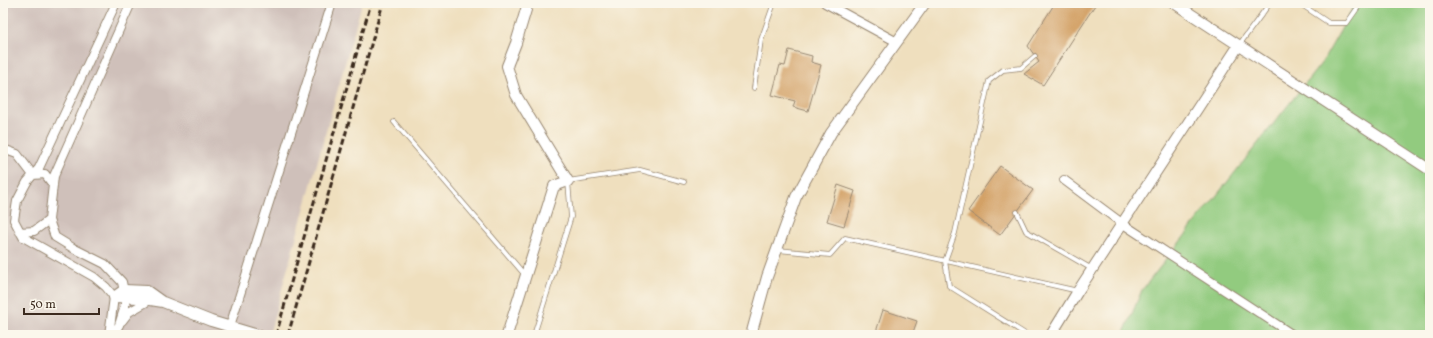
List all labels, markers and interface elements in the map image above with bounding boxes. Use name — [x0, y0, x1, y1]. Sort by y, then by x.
scale bar — [24, 290, 99, 316]
text: 50 m — [30, 297, 56, 313]

